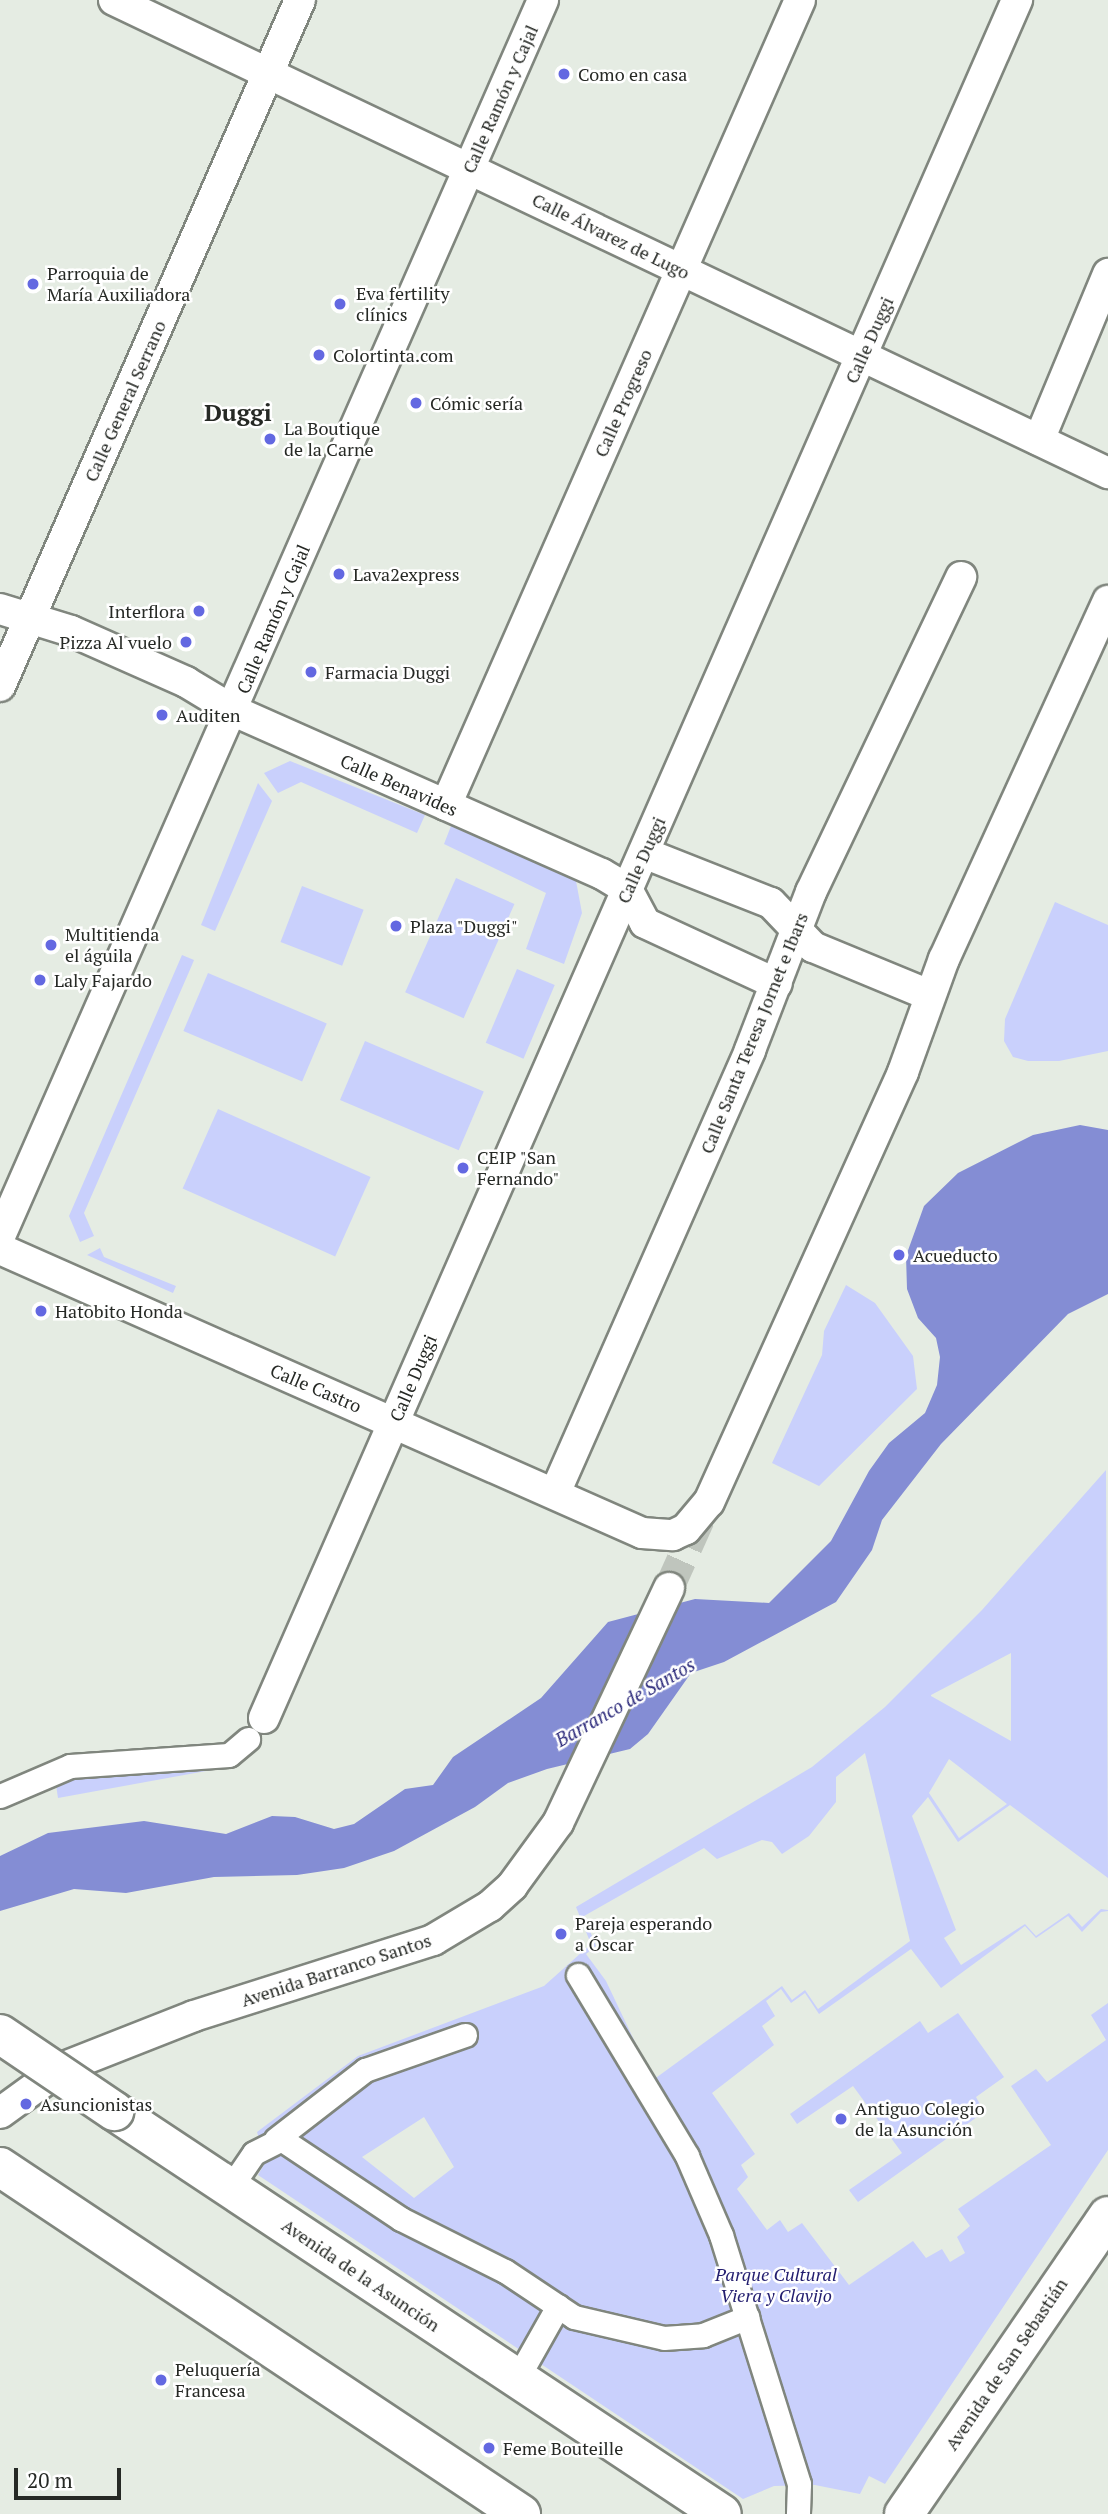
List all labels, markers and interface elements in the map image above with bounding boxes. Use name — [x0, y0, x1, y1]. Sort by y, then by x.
street label: Calle Ramón y Cajal — [458, 22, 542, 176]
place label: Como en casa — [578, 63, 687, 85]
marker: Como en casa — [556, 66, 572, 82]
street label: Calle Álvarez de Lugo — [529, 188, 693, 284]
place label: Parroquia de María Auxiliadora — [47, 263, 191, 306]
marker: Parroquia de María Auxiliadora — [25, 276, 41, 292]
place label: Eva fertility clínics — [356, 283, 450, 326]
street label: Calle Duggi — [840, 293, 898, 387]
marker: Eva fertility clínics — [330, 294, 350, 314]
street label: Calle General Serrano — [80, 317, 170, 485]
place label: Colortinta.com — [333, 344, 454, 366]
street label: Calle Progreso — [590, 346, 656, 460]
marker: Colortinta.com — [311, 347, 327, 363]
place label: Cómic sería — [430, 392, 523, 414]
marker: Cómic sería — [408, 395, 424, 411]
district label: Duggi — [204, 399, 272, 427]
place label: La Boutique de la Carne — [284, 418, 380, 460]
marker: La Boutique de la Carne — [262, 431, 278, 447]
street label: Calle Ramón y Cajal — [232, 541, 314, 697]
place label: Lava2express — [353, 563, 460, 585]
marker: Lava2express — [331, 566, 347, 582]
place label: Interflora — [108, 600, 185, 622]
marker: Interflora — [191, 603, 207, 619]
place label: Pizza Al vuelo — [59, 631, 172, 653]
marker: Pizza Al vuelo — [178, 634, 194, 650]
place label: Farmacia Duggi — [325, 661, 450, 683]
marker: Farmacia Duggi — [303, 664, 319, 680]
place label: Auditen — [176, 704, 240, 726]
marker: Auditen — [154, 707, 170, 723]
street label: Calle Benavides — [337, 749, 461, 821]
street label: Calle Duggi — [612, 813, 670, 907]
street label: Calle Santa Teresa Jornet e Ibars — [696, 909, 812, 1157]
place label: Plaza "Duggi" — [410, 915, 519, 937]
marker: Plaza "Duggi" — [388, 918, 404, 934]
place label: Multitienda el águila — [65, 924, 159, 967]
marker: Multitienda el águila — [43, 937, 59, 953]
place label: Laly Fajardo — [54, 969, 152, 991]
marker: Laly Fajardo — [32, 972, 48, 988]
place label: CEIP "San Fernando" — [477, 1147, 559, 1190]
marker: CEIP "San Fernando" — [455, 1160, 471, 1176]
place label: Acueducto — [913, 1244, 998, 1266]
marker: Acueducto — [891, 1247, 907, 1263]
place label: Hatobito Honda — [55, 1300, 183, 1322]
marker: Hatobito Honda — [33, 1303, 49, 1319]
street label: Calle Duggi — [385, 1331, 441, 1425]
street label: Calle Castro — [267, 1359, 365, 1417]
water label: Barranco de Santos — [551, 1653, 699, 1751]
place label: Pareja esperando a Óscar — [575, 1913, 712, 1955]
marker: Pareja esperando a Óscar — [553, 1926, 569, 1942]
street label: Avenida Barranco Santos — [238, 1929, 434, 2011]
place label: Asuncionistas — [40, 2093, 152, 2115]
marker: Asuncionistas — [18, 2096, 34, 2112]
place label: Antiguo Colegio de la Asunción — [855, 2098, 985, 2140]
marker: Antiguo Colegio de la Asunción — [833, 2111, 849, 2127]
street label: Avenida de la Asunción — [278, 2214, 444, 2336]
park label: Parque Cultural Viera y Clavijo — [715, 2264, 837, 2306]
street label: Avenida de San Sebastián — [940, 2274, 1072, 2454]
place label: Peluquería Francesa — [175, 2359, 261, 2402]
marker: Peluquería Francesa — [153, 2372, 169, 2388]
place label: Feme Bouteille — [503, 2437, 623, 2459]
marker: Feme Bouteille — [481, 2440, 497, 2456]
scale bar — [18, 2454, 124, 2498]
text: 20 m — [27, 2466, 73, 2494]

